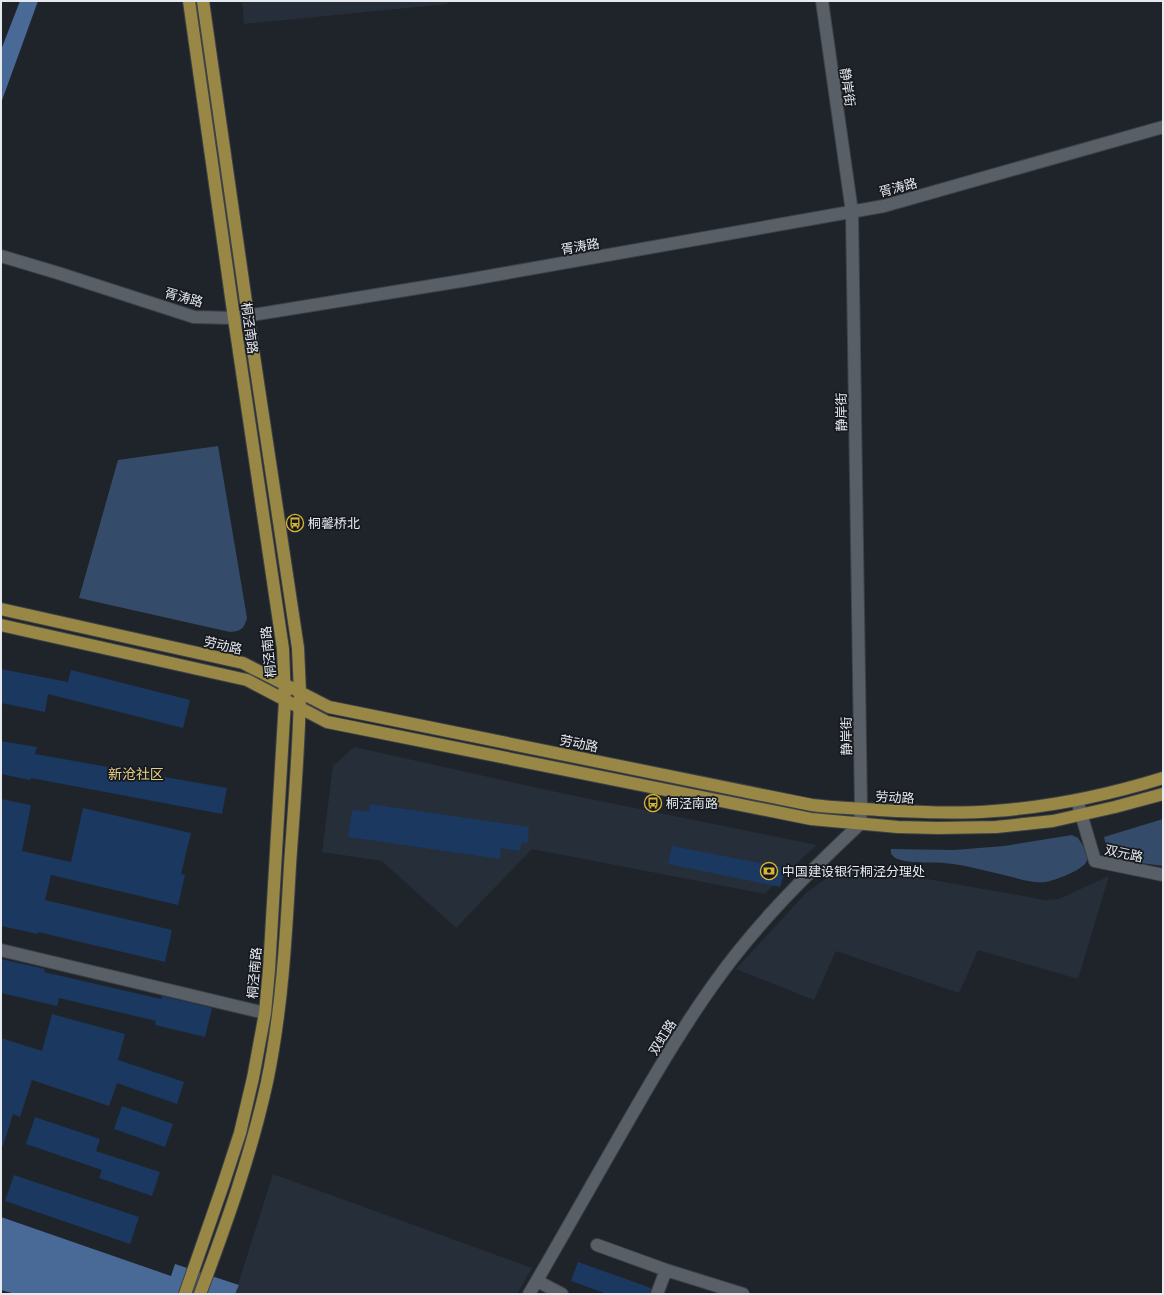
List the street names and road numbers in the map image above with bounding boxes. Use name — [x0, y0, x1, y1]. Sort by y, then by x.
street label: 静岸街 — [837, 67, 858, 107]
street label: 胥涛路 — [877, 175, 919, 200]
street label: 胥涛路 — [560, 236, 601, 257]
street label: 胥涛路 — [163, 285, 205, 310]
street label: 桐泾南路 — [238, 301, 261, 355]
street label: 静岸街 — [834, 392, 849, 432]
street label: 桐泾南路 — [258, 625, 279, 679]
street label: 劳动路 — [202, 634, 244, 657]
street label: 静岸街 — [839, 716, 854, 756]
street label: 劳动路 — [558, 732, 599, 755]
street label: 劳动路 — [875, 789, 915, 806]
street label: 双元路 — [1103, 842, 1145, 865]
street label: 桐泾南路 — [245, 946, 264, 1000]
street label: 双虹路 — [646, 1017, 679, 1058]

